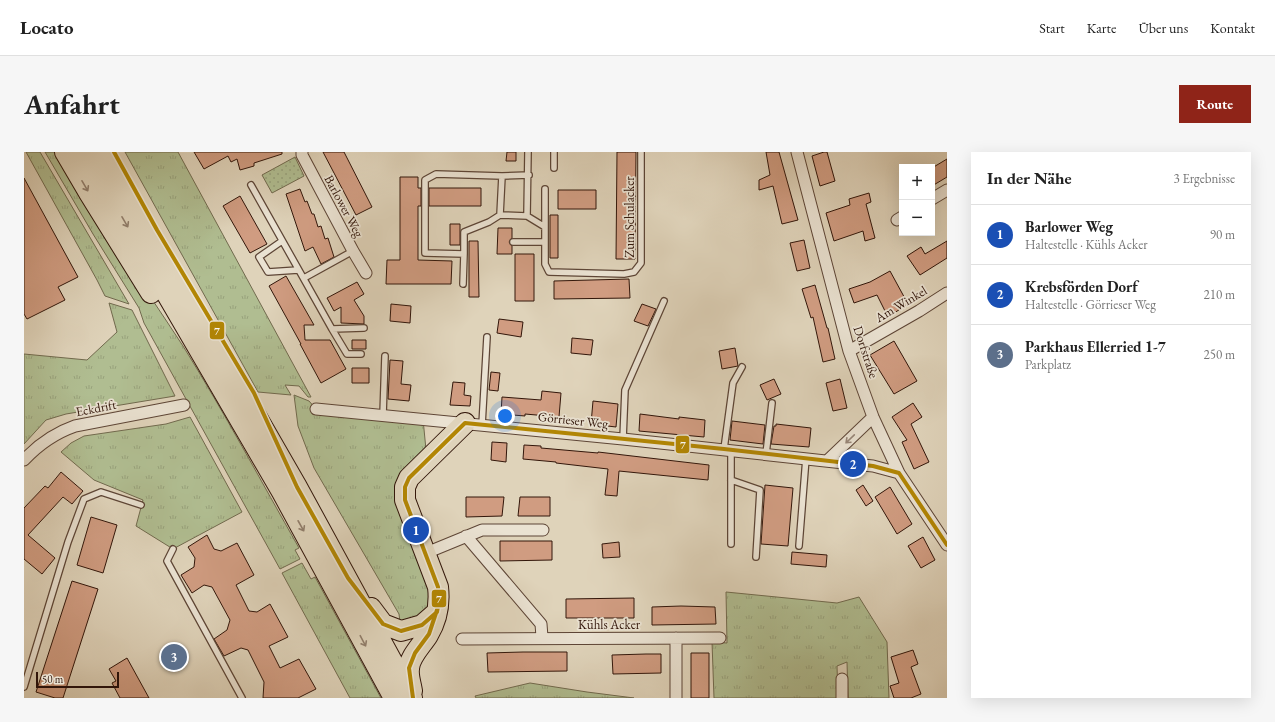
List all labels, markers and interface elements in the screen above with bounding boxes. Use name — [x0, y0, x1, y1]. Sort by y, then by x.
text: Locato — [20, 15, 74, 40]
text: Start — [1039, 19, 1065, 37]
text: Karte — [1087, 19, 1116, 37]
text: Über uns — [1138, 19, 1188, 37]
text: Kontakt — [1210, 19, 1255, 37]
button: Route — [1179, 85, 1251, 123]
text: Anfahrt — [24, 86, 120, 122]
map controls — [899, 164, 935, 236]
button: + — [899, 164, 935, 200]
text: In der Nähe — [987, 167, 1072, 189]
text: 3 Ergebnisse — [1174, 170, 1235, 187]
street label: Barlower Weg — [320, 172, 368, 241]
street label: Zum Schulacker — [621, 176, 638, 258]
one-way arrow — [81, 180, 89, 192]
button: − — [899, 200, 935, 236]
one-way arrow — [121, 216, 129, 228]
text: Barlower Weg — [1025, 217, 1113, 236]
text: 1 — [997, 226, 1003, 243]
text: 90 m — [1210, 226, 1235, 243]
text: Haltestelle · Kühls Acker — [1025, 236, 1148, 253]
text: Krebsförden Dorf — [1025, 277, 1138, 296]
street label: Am Winkel — [871, 282, 930, 327]
text: 2 — [997, 286, 1003, 303]
text: 210 m — [1204, 286, 1235, 303]
text: Haltestelle · Görrieser Weg — [1025, 296, 1156, 313]
line badge: 7 — [209, 321, 225, 340]
text: 7 — [214, 324, 220, 338]
street label: Dorfstraße — [850, 324, 882, 380]
text: Parkhaus Ellerried 1-7 — [1025, 337, 1166, 356]
text: 3 — [997, 346, 1003, 363]
text: 250 m — [1204, 346, 1235, 363]
text: Parkplatz — [1025, 356, 1071, 373]
street label: Eckdrift — [74, 396, 118, 420]
your location — [495, 406, 515, 426]
street label: Görrieser Weg — [537, 408, 609, 432]
one-way arrow — [845, 434, 855, 444]
line badge: 7 — [675, 435, 690, 454]
text: 7 — [680, 438, 686, 452]
pin: 2 — [840, 449, 866, 479]
pin: 1 — [403, 515, 429, 545]
one-way arrow — [298, 520, 306, 532]
line badge: 7 — [431, 589, 447, 608]
text: 7 — [436, 592, 442, 606]
street label: Kühls Acker — [578, 616, 641, 633]
one-way arrow — [359, 635, 367, 647]
pin: 3 — [161, 642, 187, 672]
scale bar — [36, 670, 119, 689]
text: 50 m — [42, 672, 63, 686]

